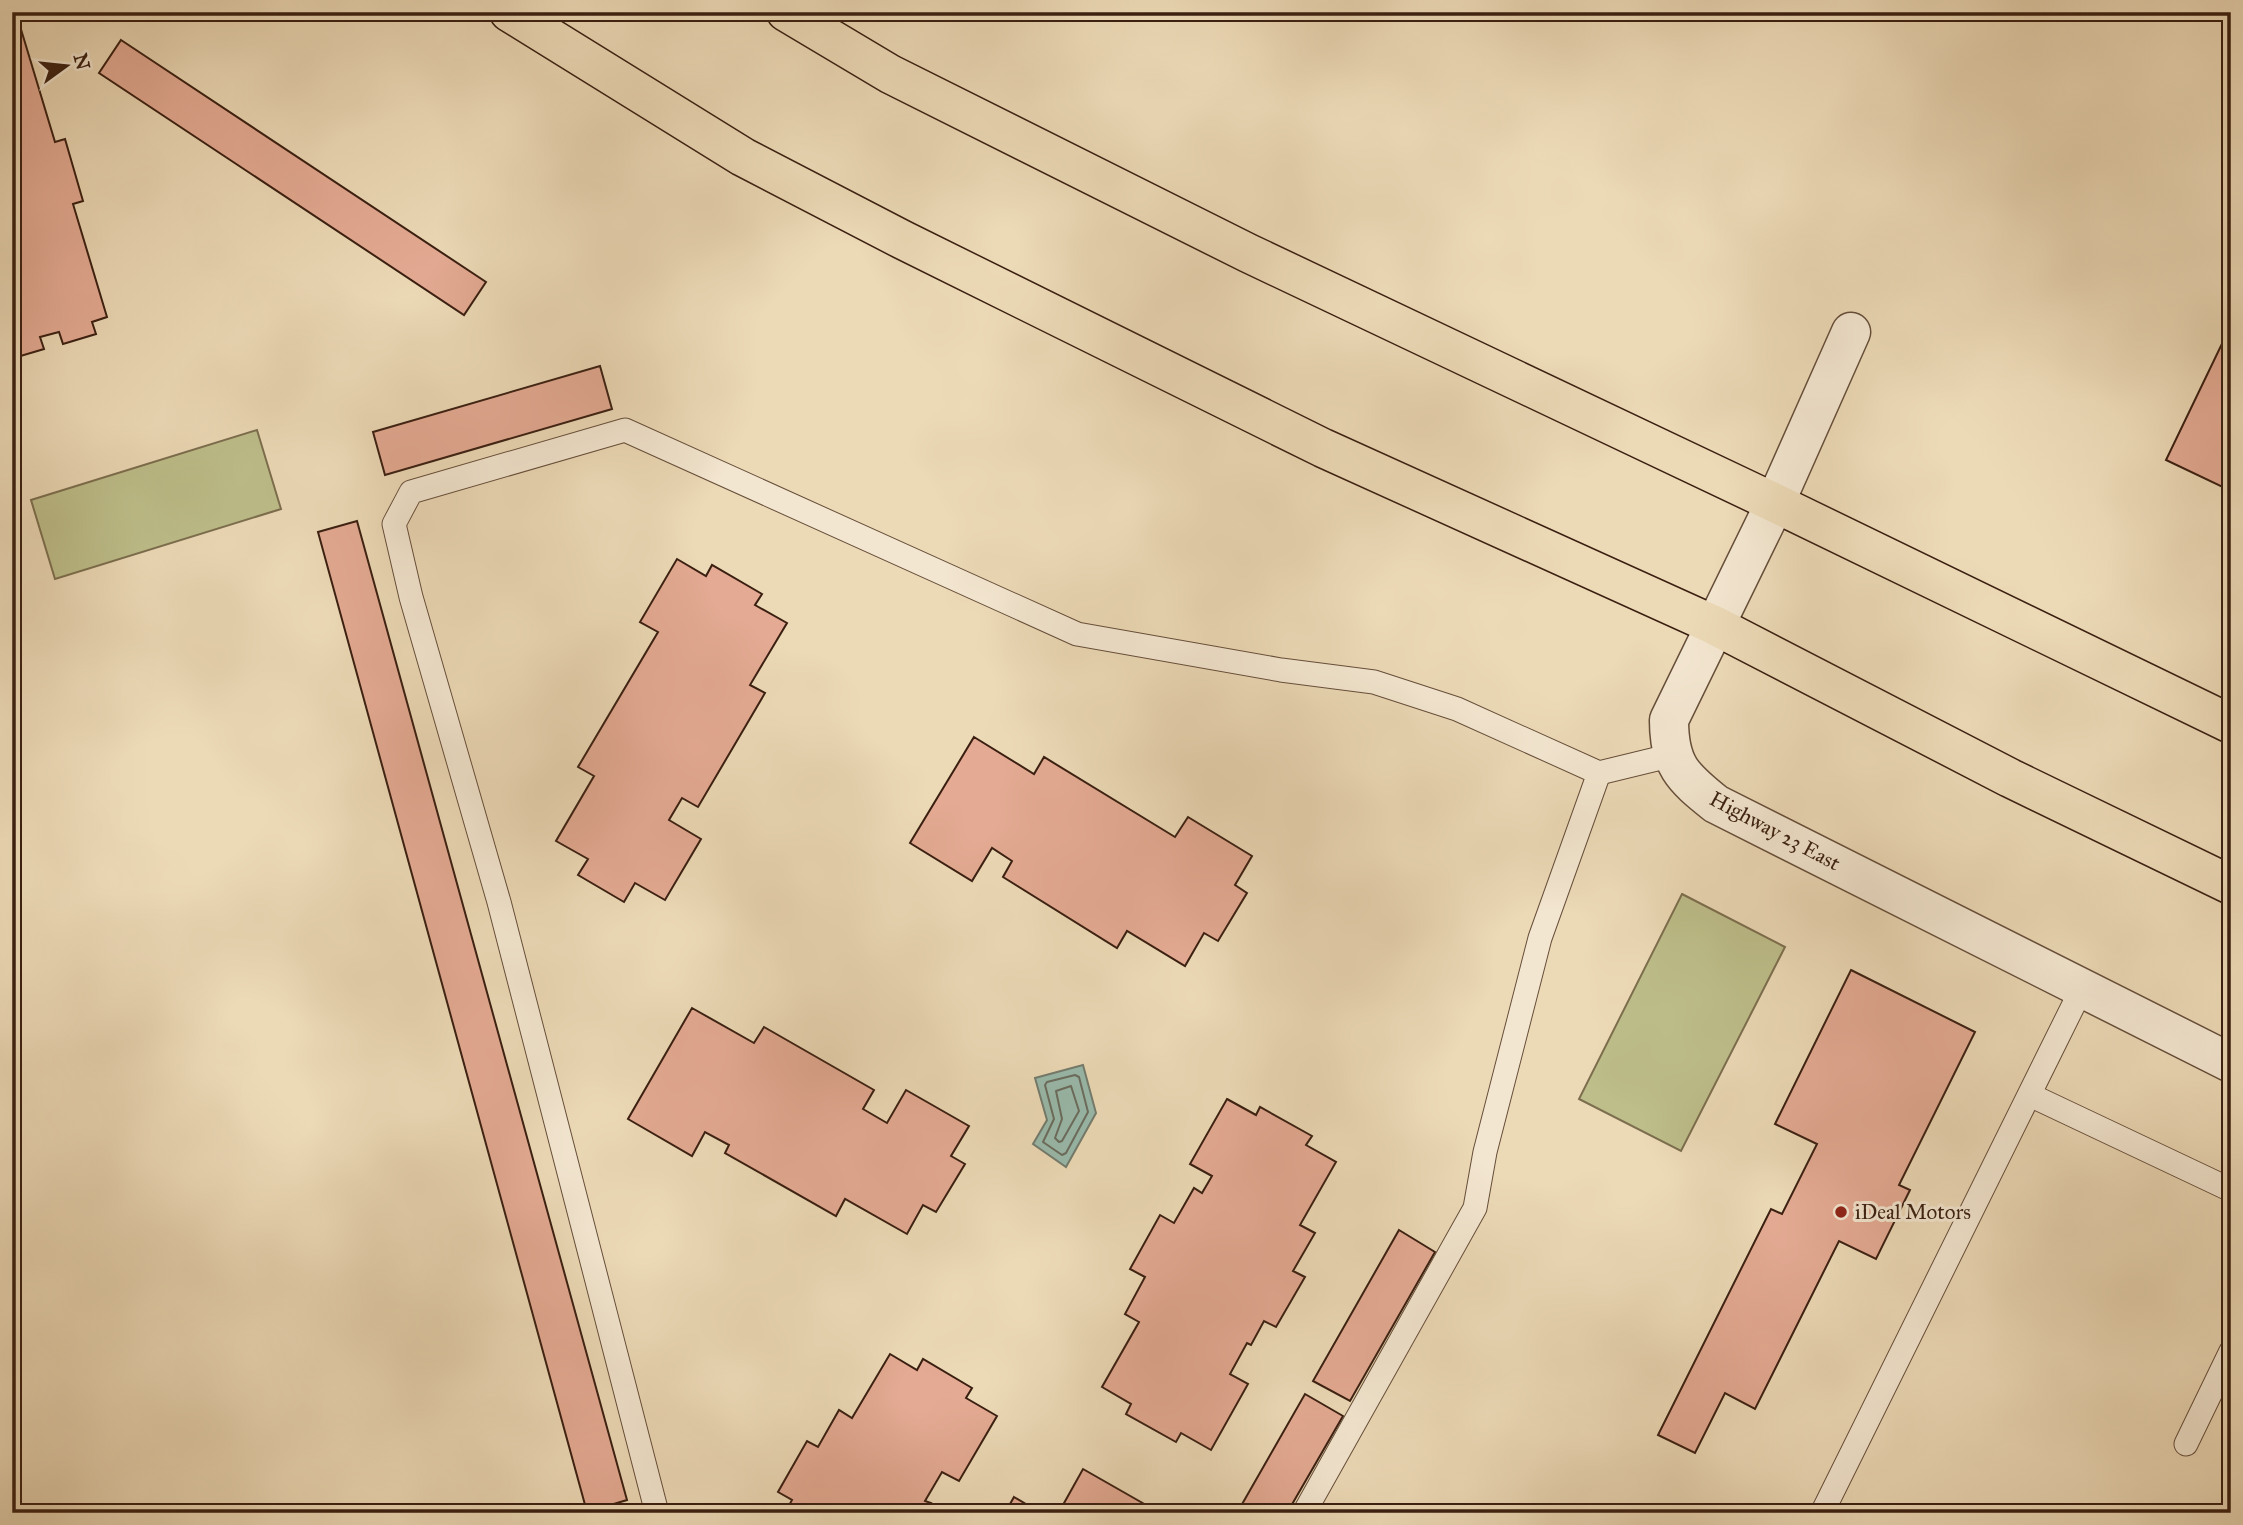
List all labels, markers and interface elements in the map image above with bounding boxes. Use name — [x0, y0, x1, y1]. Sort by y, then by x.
north arrow — [32, 32, 102, 102]
text: N — [69, 51, 95, 72]
street label: Highway 23 East — [1705, 786, 1845, 877]
place label: iDeal Motors — [1855, 1199, 1971, 1225]
marker: iDeal Motors — [1833, 1204, 1849, 1220]

